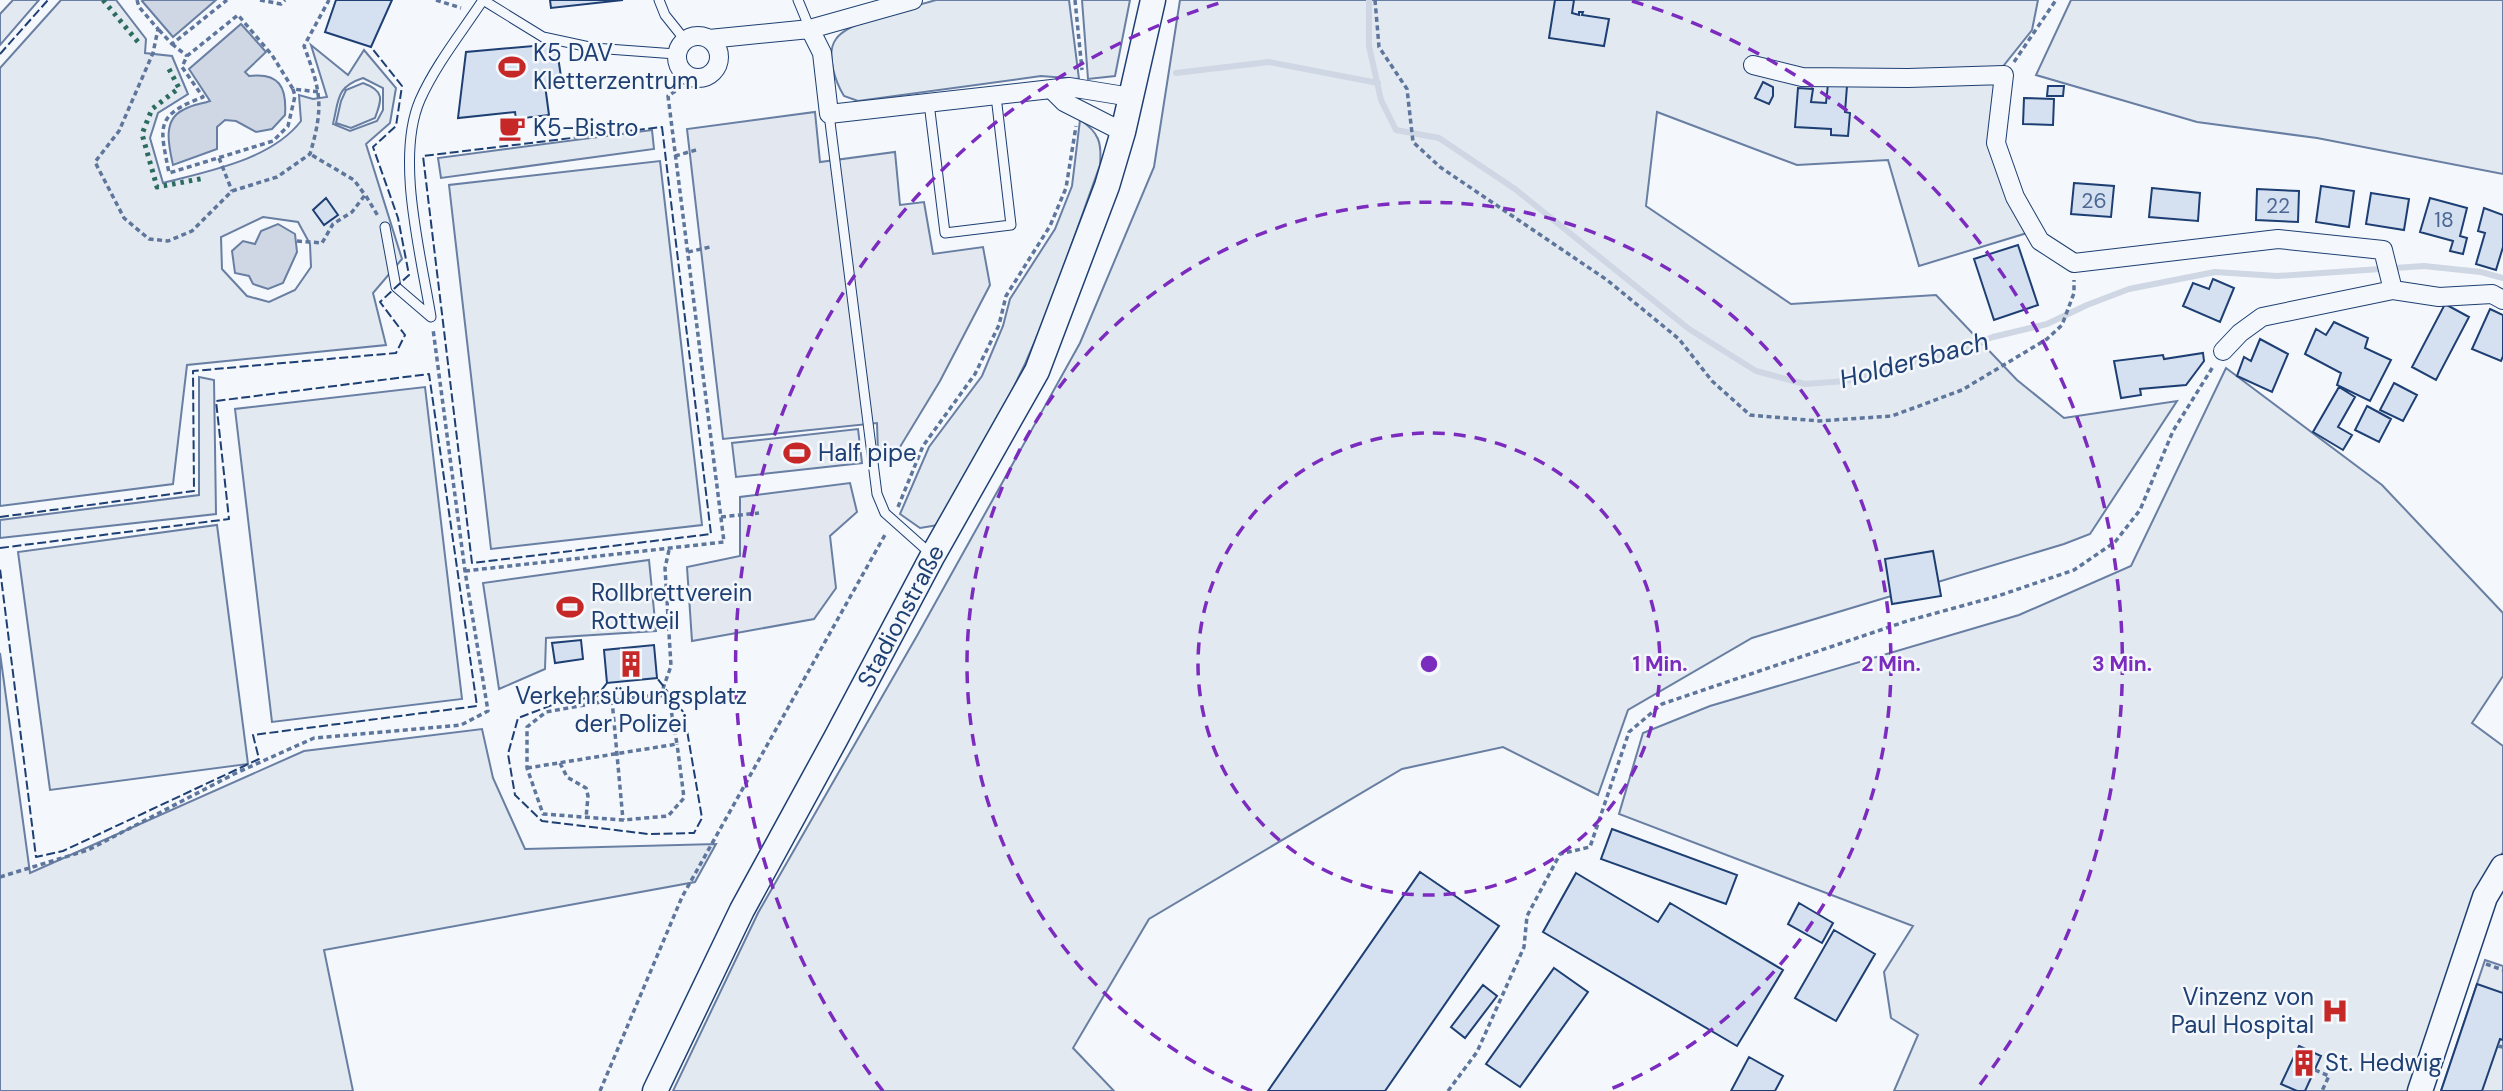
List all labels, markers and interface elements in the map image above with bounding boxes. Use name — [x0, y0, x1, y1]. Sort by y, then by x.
place label: K5 DAV Kletterzentrum — [533, 37, 698, 96]
sports icon: K5 DAV Kletterzentrum — [497, 52, 527, 82]
place label: K5-Bistro — [533, 112, 638, 143]
cafe icon: K5-Bistro — [497, 113, 527, 143]
house number: 26 — [2081, 187, 2107, 215]
house number: 22 — [2266, 192, 2290, 220]
house number: 18 — [2434, 206, 2454, 234]
water label: Holdersbach — [1836, 324, 1992, 396]
place label: Half pipe — [818, 437, 917, 468]
sports icon: Half pipe — [782, 438, 812, 468]
street label: Stadionstraße — [850, 539, 951, 692]
place label: Rollbrettverein Rottweil — [591, 577, 752, 636]
sports icon: Rollbrettverein Rottweil — [555, 592, 585, 622]
building icon: Verkehrsübungsplatz der Polizei — [616, 649, 646, 679]
text: 1 Min. — [1632, 650, 1688, 678]
text: 2 Min. — [1861, 650, 1921, 678]
text: 3 Min. — [2092, 650, 2152, 678]
centre of rings — [1417, 652, 1441, 676]
place label: Verkehrsübungsplatz der Polizei — [515, 680, 747, 739]
place label: Vinzenz von Paul Hospital — [2171, 981, 2314, 1040]
hospital icon: Vinzenz von Paul Hospital — [2320, 996, 2350, 1026]
place label: St. Hedwig — [2325, 1047, 2442, 1078]
building icon: St. Hedwig — [2289, 1048, 2319, 1078]

